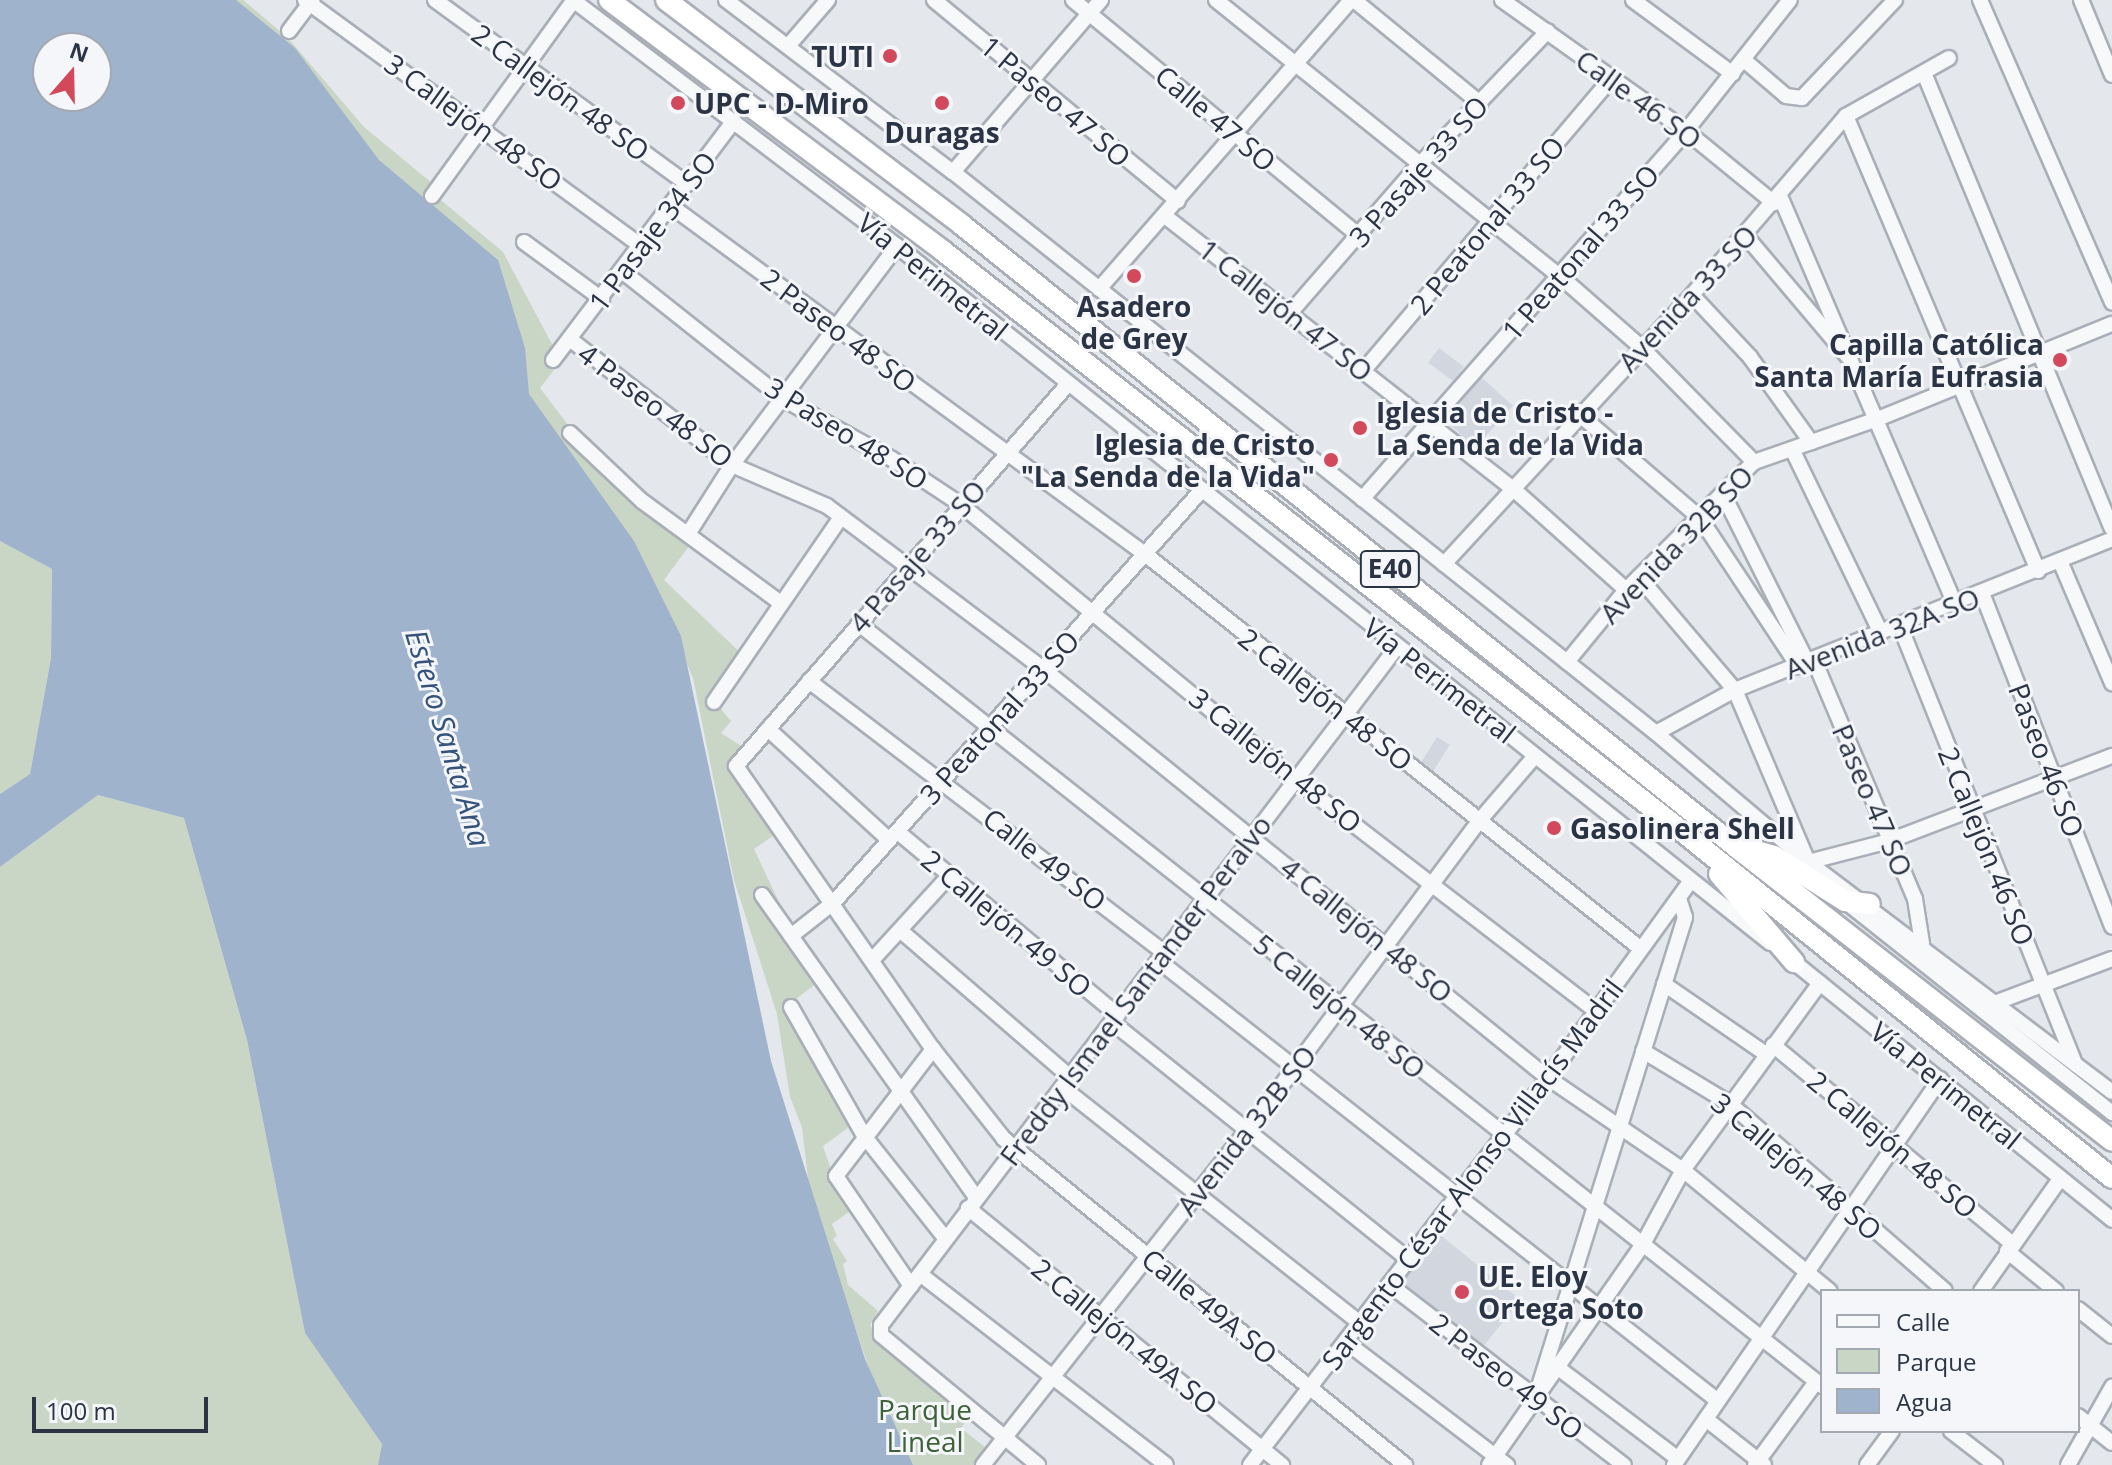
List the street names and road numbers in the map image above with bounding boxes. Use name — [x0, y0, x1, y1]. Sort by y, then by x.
street label: 2 Callejón 48 SO — [466, 16, 656, 168]
street label: 1 Paseo 47 SO — [974, 29, 1138, 173]
street label: Calle 46 SO — [1570, 42, 1708, 156]
street label: 3 Callejón 48 SO — [379, 46, 569, 198]
street label: Calle 47 SO — [1149, 58, 1283, 178]
street label: 3 Pasaje 33 SO — [1342, 89, 1494, 253]
street label: 2 Peatonal 33 SO — [1403, 129, 1571, 321]
street label: 1 Pasaje 34 SO — [581, 145, 723, 317]
street label: 1 Peatonal 33 SO — [1495, 157, 1665, 347]
street label: Vía Perimetral — [851, 205, 1015, 347]
street label: Avenida 33 SO — [1611, 218, 1763, 378]
street label: 1 Callejón 47 SO — [1192, 232, 1380, 388]
street label: 2 Paseo 48 SO — [755, 261, 923, 399]
street label: 4 Paseo 48 SO — [572, 336, 740, 474]
street label: 3 Paseo 48 SO — [760, 370, 934, 496]
street label: Avenida 32B SO — [1592, 458, 1760, 630]
street label: 4 Pasaje 33 SO — [842, 473, 992, 639]
road number: E40 — [1358, 547, 1422, 591]
street label: Avenida 32A SO — [1780, 580, 1984, 686]
street label: Vía Perimetral — [1357, 610, 1523, 750]
street label: 2 Callejón 48 SO — [1232, 621, 1420, 777]
street label: 3 Peatonal 33 SO — [912, 623, 1086, 811]
street label: Paseo 46 SO — [2002, 678, 2092, 842]
street label: 3 Callejón 48 SO — [1183, 681, 1369, 839]
street label: Paseo 47 SO — [1826, 719, 1920, 881]
street label: 2 Callejón 46 SO — [1932, 742, 2042, 950]
street label: Calle 49 SO — [977, 801, 1113, 917]
street label: Freddy Ismael Santander Peralvo — [992, 808, 1278, 1172]
street label: 2 Callejón 49 SO — [915, 842, 1099, 1004]
street label: 4 Callejón 48 SO — [1274, 851, 1460, 1009]
street label: 5 Callejón 48 SO — [1247, 927, 1433, 1085]
street label: Sargento César Alonso Villacís Madril — [1314, 972, 1630, 1376]
street label: Vía Perimetral — [1864, 1014, 2028, 1156]
street label: Avenida 32B SO — [1169, 1038, 1323, 1222]
street label: 2 Callejón 48 SO — [1801, 1063, 1985, 1225]
street label: 3 Callejón 48 SO — [1705, 1085, 1889, 1247]
street label: Calle 49A SO — [1136, 1241, 1284, 1371]
street label: 2 Callejón 49A SO — [1026, 1251, 1224, 1421]
street label: 2 Paseo 49 SO — [1424, 1306, 1590, 1446]

